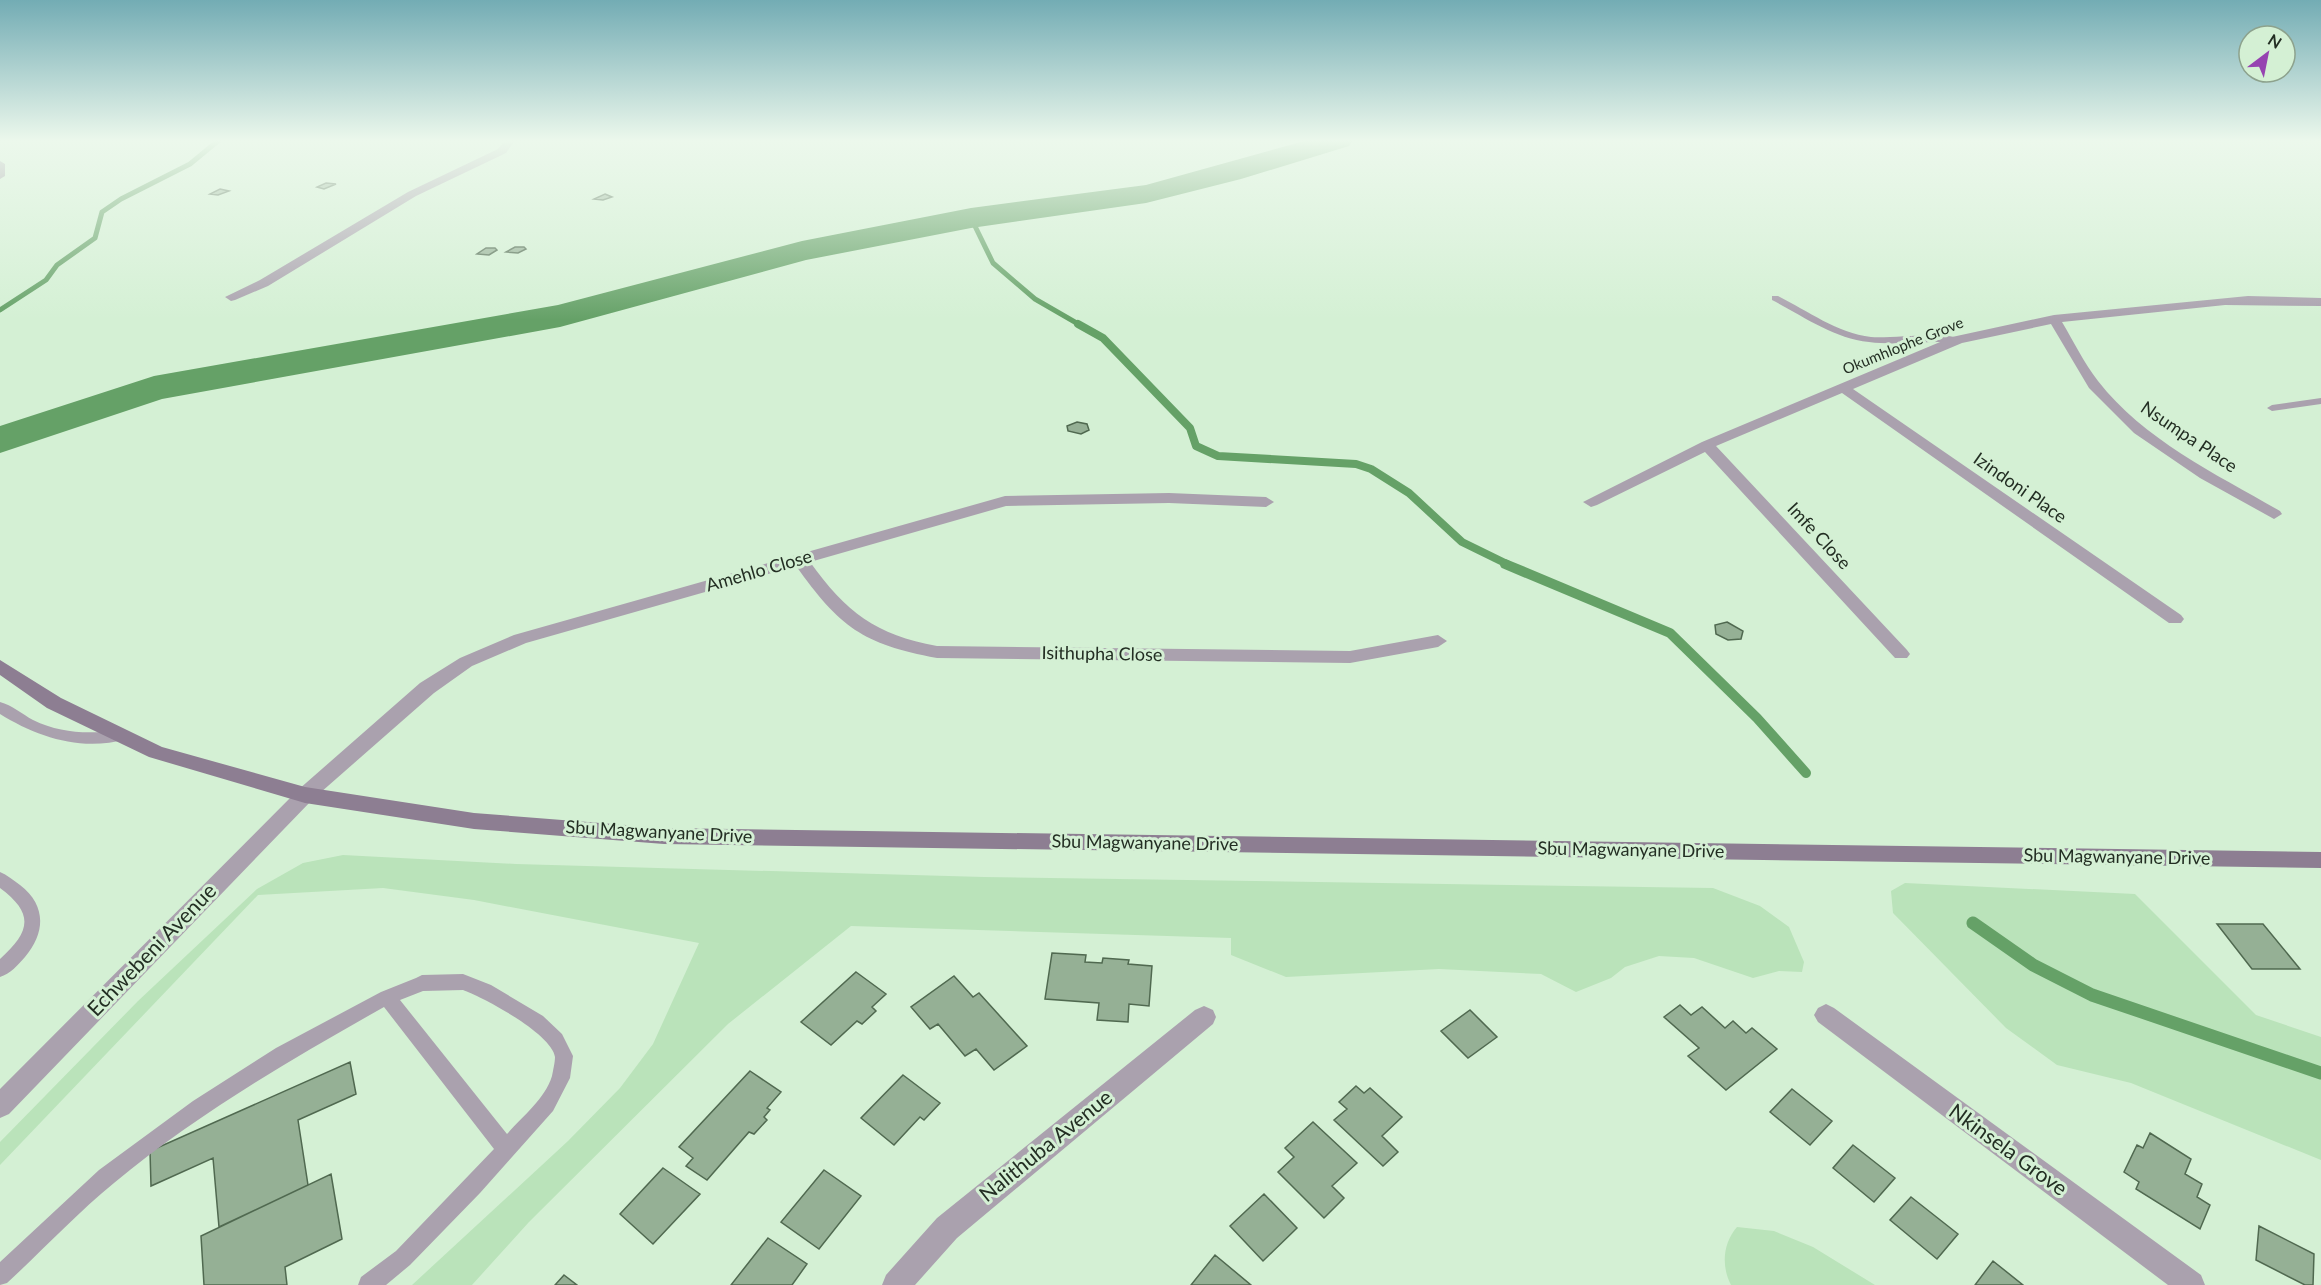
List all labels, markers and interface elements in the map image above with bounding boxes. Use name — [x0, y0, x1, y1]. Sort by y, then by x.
north arrow — [2237, 24, 2297, 84]
text: N — [2265, 30, 2285, 52]
street label: Okumhlophe Grove — [1840, 313, 1966, 378]
street label: Nsumpa Place — [2137, 396, 2242, 477]
street label: Izindoni Place — [1970, 447, 2071, 527]
street label: Imfe Close — [1783, 497, 1856, 573]
street label: Amehlo Close — [703, 544, 814, 596]
street label: Isithupha Close — [1041, 641, 1163, 665]
street label: Sbu Magwanyane Drive — [565, 815, 753, 847]
street label: Sbu Magwanyane Drive — [1051, 829, 1239, 855]
street label: Sbu Magwanyane Drive — [1537, 836, 1725, 862]
street label: Sbu Magwanyane Drive — [2023, 843, 2211, 869]
street label: Echwebeni Avenue — [81, 877, 221, 1020]
street label: Nalithuba Avenue — [974, 1084, 1116, 1206]
street label: Nkinsela Grove — [1945, 1098, 2073, 1200]

